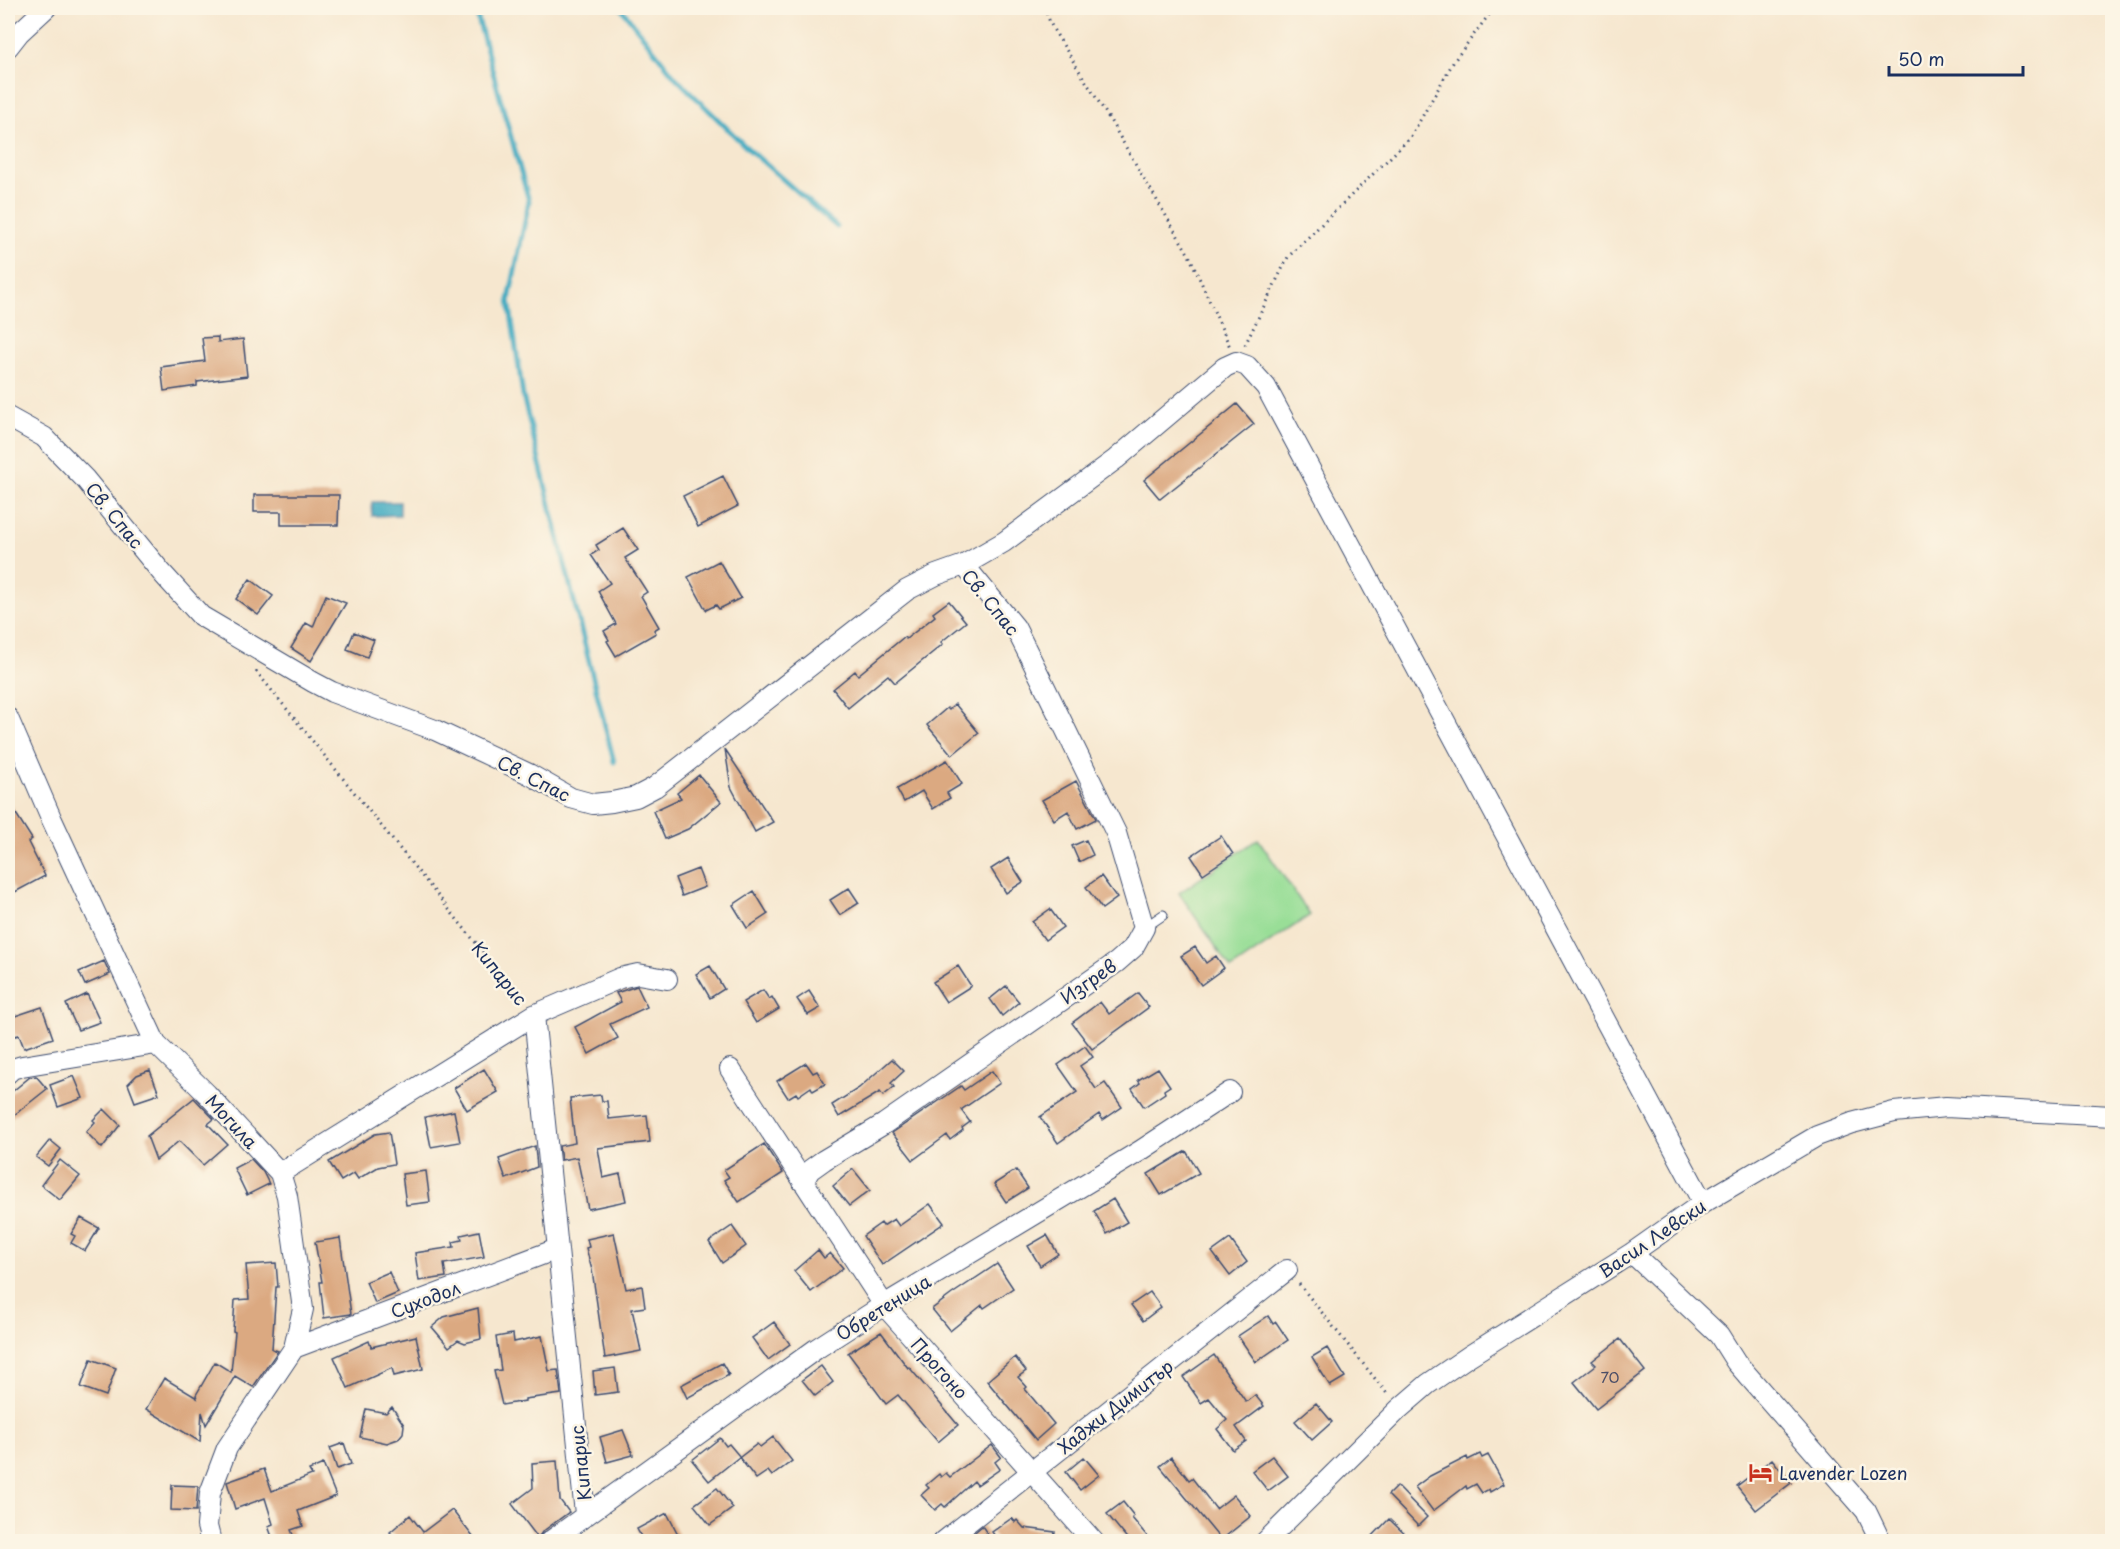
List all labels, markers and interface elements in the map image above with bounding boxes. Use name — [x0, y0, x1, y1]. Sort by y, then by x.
scale bar — [1889, 39, 2022, 77]
text: 50 m — [1898, 45, 1945, 72]
street label: Св. Спас — [80, 476, 150, 554]
street label: Св. Спас — [956, 563, 1026, 641]
street label: Св. Спас — [493, 748, 575, 808]
street label: Кипарис — [466, 935, 534, 1011]
street label: Изгрев — [1054, 952, 1122, 1010]
street label: Могила — [200, 1088, 265, 1155]
street label: Васил Левски — [1593, 1192, 1711, 1284]
street label: Обретеница — [830, 1267, 936, 1347]
street label: Суходол — [386, 1273, 464, 1325]
street label: Прогоно — [905, 1331, 975, 1405]
street label: Хаджи Димитър — [1052, 1352, 1178, 1460]
house number: 70 — [1600, 1365, 1620, 1388]
street label: Кипарис — [563, 1424, 597, 1502]
hotel icon: Lavender Lozen — [1748, 1459, 1774, 1485]
place label: Lavender Lozen — [1779, 1459, 1908, 1486]

